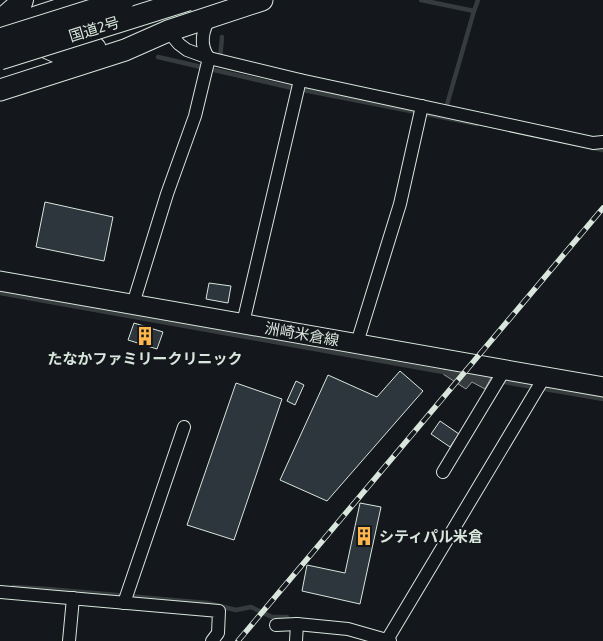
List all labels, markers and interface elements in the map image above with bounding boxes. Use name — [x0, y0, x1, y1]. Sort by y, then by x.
street label: 国道2号 — [67, 13, 121, 45]
street label: 洲崎米倉線 — [264, 319, 340, 349]
building icon: たなかファミリークリニック — [134, 325, 156, 347]
place label: たなかファミリークリニック — [47, 350, 243, 367]
building icon: シティパル米倉 — [353, 525, 375, 547]
place label: シティパル米倉 — [379, 528, 483, 545]

